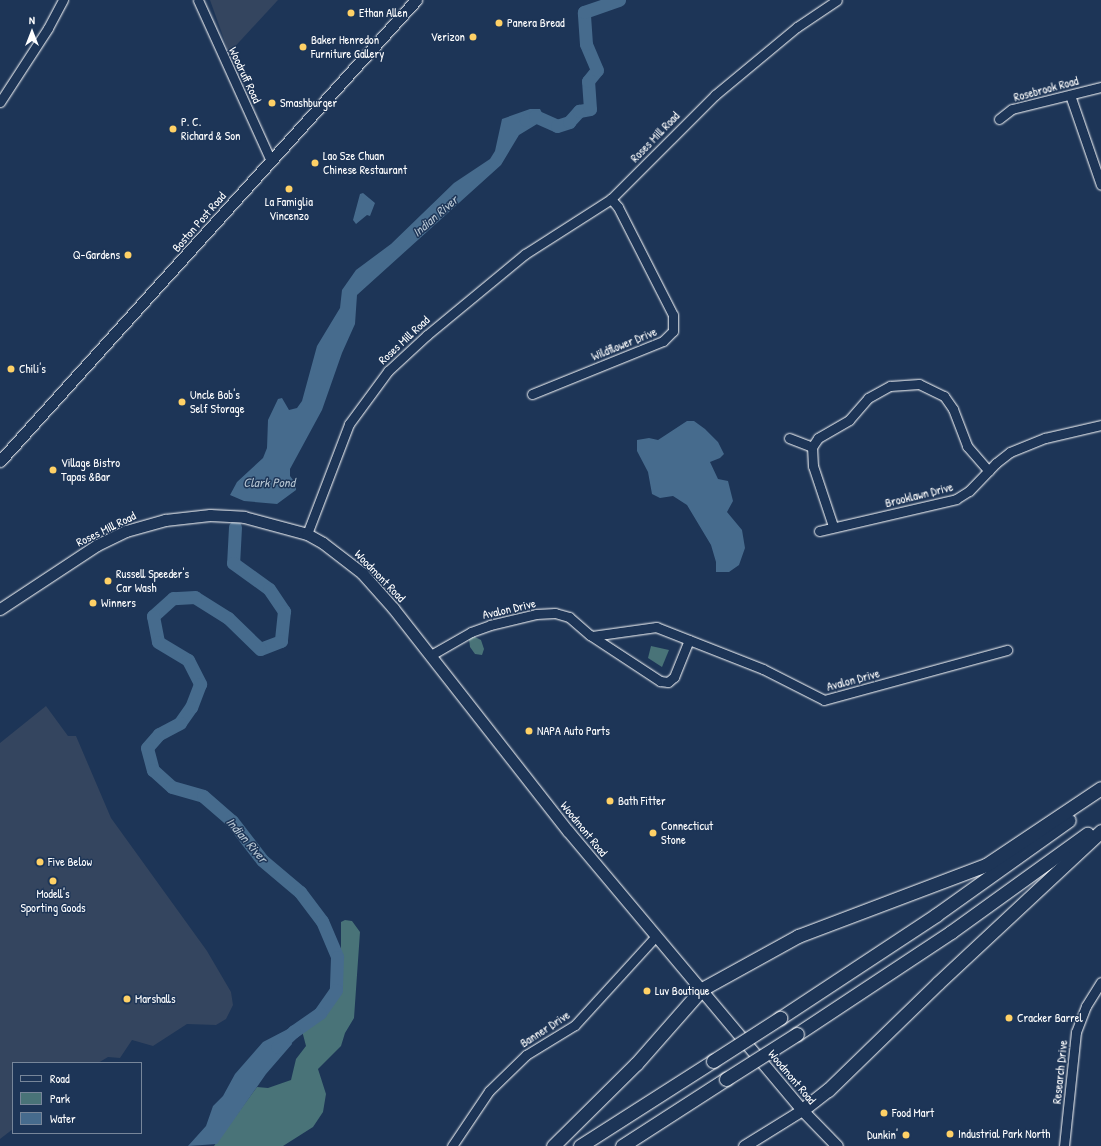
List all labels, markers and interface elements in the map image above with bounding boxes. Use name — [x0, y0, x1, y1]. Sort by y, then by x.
place label: Ethan Allen — [359, 6, 408, 20]
marker: Ethan Allen — [346, 8, 356, 18]
north arrow — [12, 12, 52, 52]
text: N — [29, 13, 35, 27]
place label: Panera Bread — [507, 16, 565, 30]
marker: Panera Bread — [494, 18, 504, 28]
place label: Verizon — [431, 30, 465, 44]
marker: Verizon — [468, 32, 478, 42]
place label: Baker Henredon Furniture Gallery — [311, 33, 384, 61]
marker: Baker Henredon Furniture Gallery — [298, 42, 308, 52]
street label: Woodruff Road — [226, 45, 264, 105]
street label: Rosebrook Road — [1012, 73, 1080, 105]
place label: Smashburger — [280, 96, 337, 110]
marker: Smashburger — [267, 98, 277, 108]
street label: Roses Mill Road — [627, 109, 683, 165]
place label: P. C. Richard & Son — [181, 115, 240, 143]
marker: P. C. Richard & Son — [168, 124, 178, 134]
place label: Lao Sze Chuan Chinese Restaurant — [323, 149, 407, 177]
marker: Lao Sze Chuan Chinese Restaurant — [310, 158, 320, 168]
marker: La Famiglia Vincenzo — [284, 184, 294, 194]
street label: Boston Post Road — [169, 189, 229, 255]
water label: Indian River — [409, 192, 461, 240]
place label: La Famiglia Vincenzo — [265, 195, 313, 223]
place label: Q-Gardens — [73, 248, 120, 262]
marker: Q-Gardens — [123, 250, 133, 260]
street label: Roses Mill Road — [376, 313, 432, 367]
street label: Wildflower Drive — [589, 324, 659, 364]
place label: Chili's — [19, 362, 46, 376]
marker: Chili's — [6, 364, 16, 374]
place label: Uncle Bob's Self Storage — [190, 388, 244, 416]
marker: Uncle Bob's Self Storage — [177, 397, 187, 407]
place label: Village Bistro Tapas &Bar — [61, 456, 120, 484]
marker: Village Bistro Tapas &Bar — [48, 465, 58, 475]
water label: Clark Pond — [243, 474, 295, 490]
street label: Brooklawn Drive — [884, 480, 954, 510]
street label: Roses Mill Road — [74, 508, 138, 550]
street label: Woodmont Road — [352, 547, 408, 605]
place label: Russell Speeder's Car Wash — [116, 567, 189, 595]
marker: Russell Speeder's Car Wash — [103, 576, 113, 586]
place label: Winners — [101, 596, 136, 610]
street label: Avalon Drive — [481, 596, 537, 622]
marker: Winners — [88, 598, 98, 608]
street label: Avalon Drive — [825, 666, 881, 694]
place label: NAPA Auto Parts — [537, 724, 610, 738]
marker: NAPA Auto Parts — [524, 726, 534, 736]
place label: Bath Fitter — [618, 794, 666, 808]
marker: Bath Fitter — [605, 796, 615, 806]
street label: Woodmont Road — [557, 799, 611, 859]
water label: Indian River — [223, 814, 271, 866]
place label: Connecticut Stone — [661, 819, 713, 847]
marker: Connecticut Stone — [648, 828, 658, 838]
place label: Five Below — [48, 855, 92, 869]
marker: Five Below — [35, 857, 45, 867]
marker: Modell's Sporting Goods — [48, 876, 58, 886]
place label: Modell's Sporting Goods — [20, 887, 86, 915]
place label: Luv Boutique — [655, 984, 709, 998]
marker: Luv Boutique — [642, 986, 652, 996]
place label: Marshalls — [135, 992, 176, 1006]
marker: Marshalls — [122, 994, 132, 1004]
street label: Banner Drive — [517, 1008, 573, 1050]
place label: Cracker Barrel — [1017, 1011, 1083, 1025]
marker: Cracker Barrel — [1004, 1013, 1014, 1023]
street label: Research Drive — [1049, 1039, 1071, 1105]
street label: Woodmont Road — [765, 1047, 819, 1107]
legend — [12, 1062, 142, 1134]
text: Road — [50, 1070, 70, 1087]
text: Park — [50, 1090, 70, 1107]
place label: Food Mart — [892, 1106, 934, 1120]
marker: Food Mart — [879, 1108, 889, 1118]
text: Water — [50, 1110, 76, 1127]
place label: Industrial Park North — [958, 1127, 1050, 1141]
place label: Dunkin' — [867, 1128, 898, 1142]
marker: Industrial Park North — [945, 1129, 955, 1139]
marker: Dunkin' — [901, 1130, 911, 1140]

